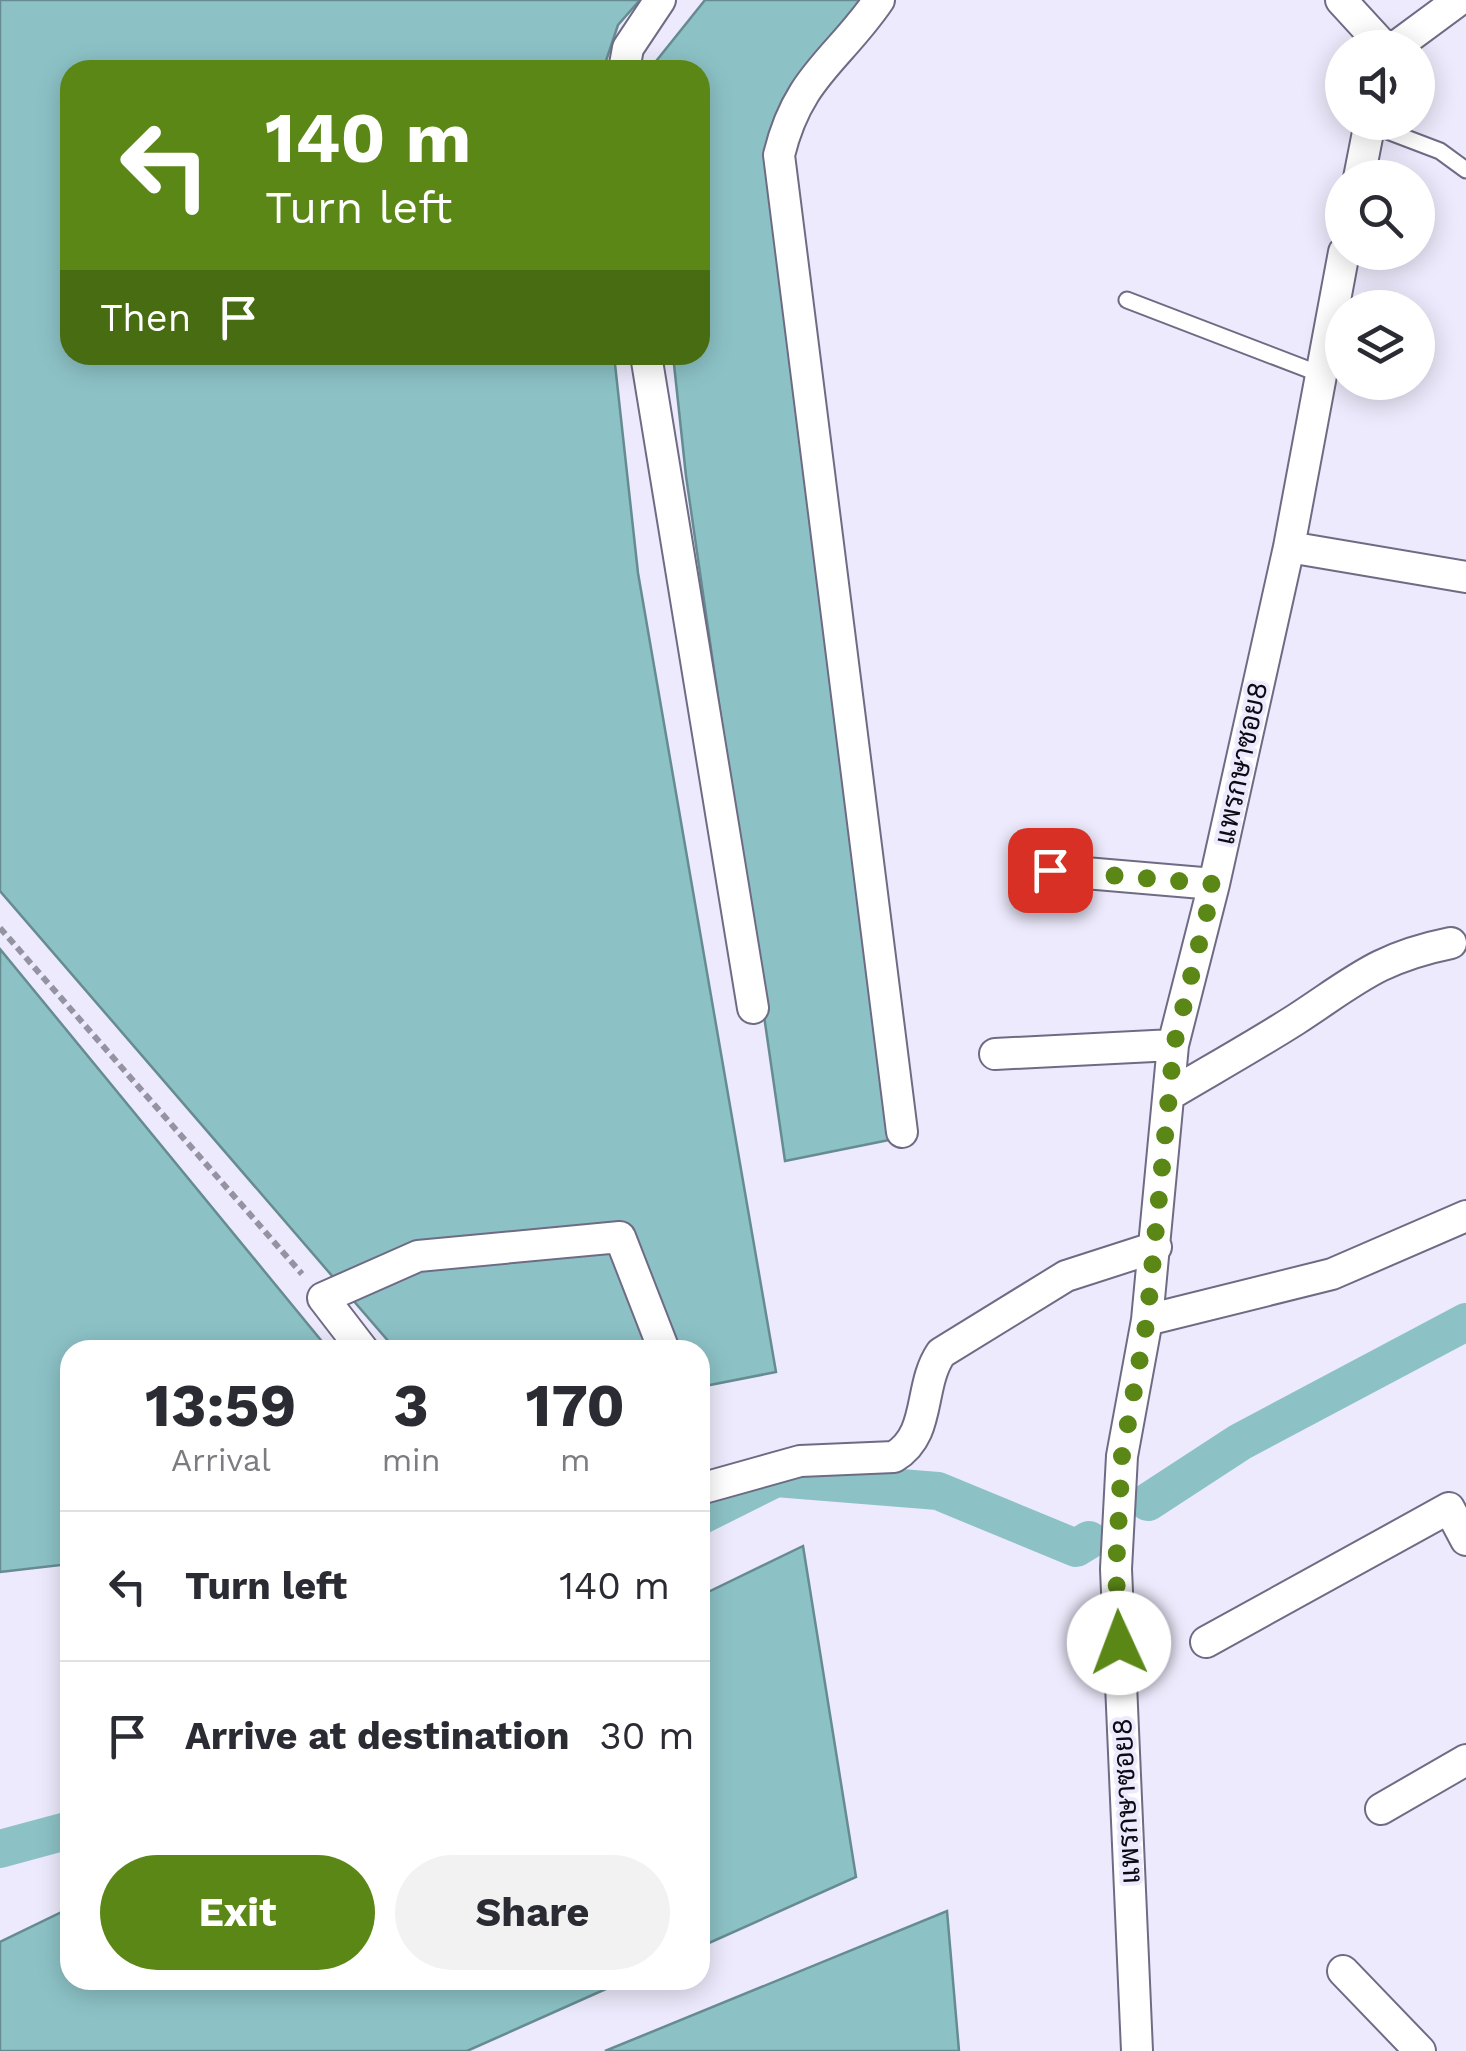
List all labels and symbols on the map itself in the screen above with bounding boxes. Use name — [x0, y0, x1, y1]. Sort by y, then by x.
street label: แพรกษาซอย8 — [1208, 679, 1274, 847]
pin — [1008, 828, 1093, 913]
position arrow — [1067, 1591, 1171, 1695]
street label: แพรกษาซอย8 — [1105, 1717, 1147, 1885]

